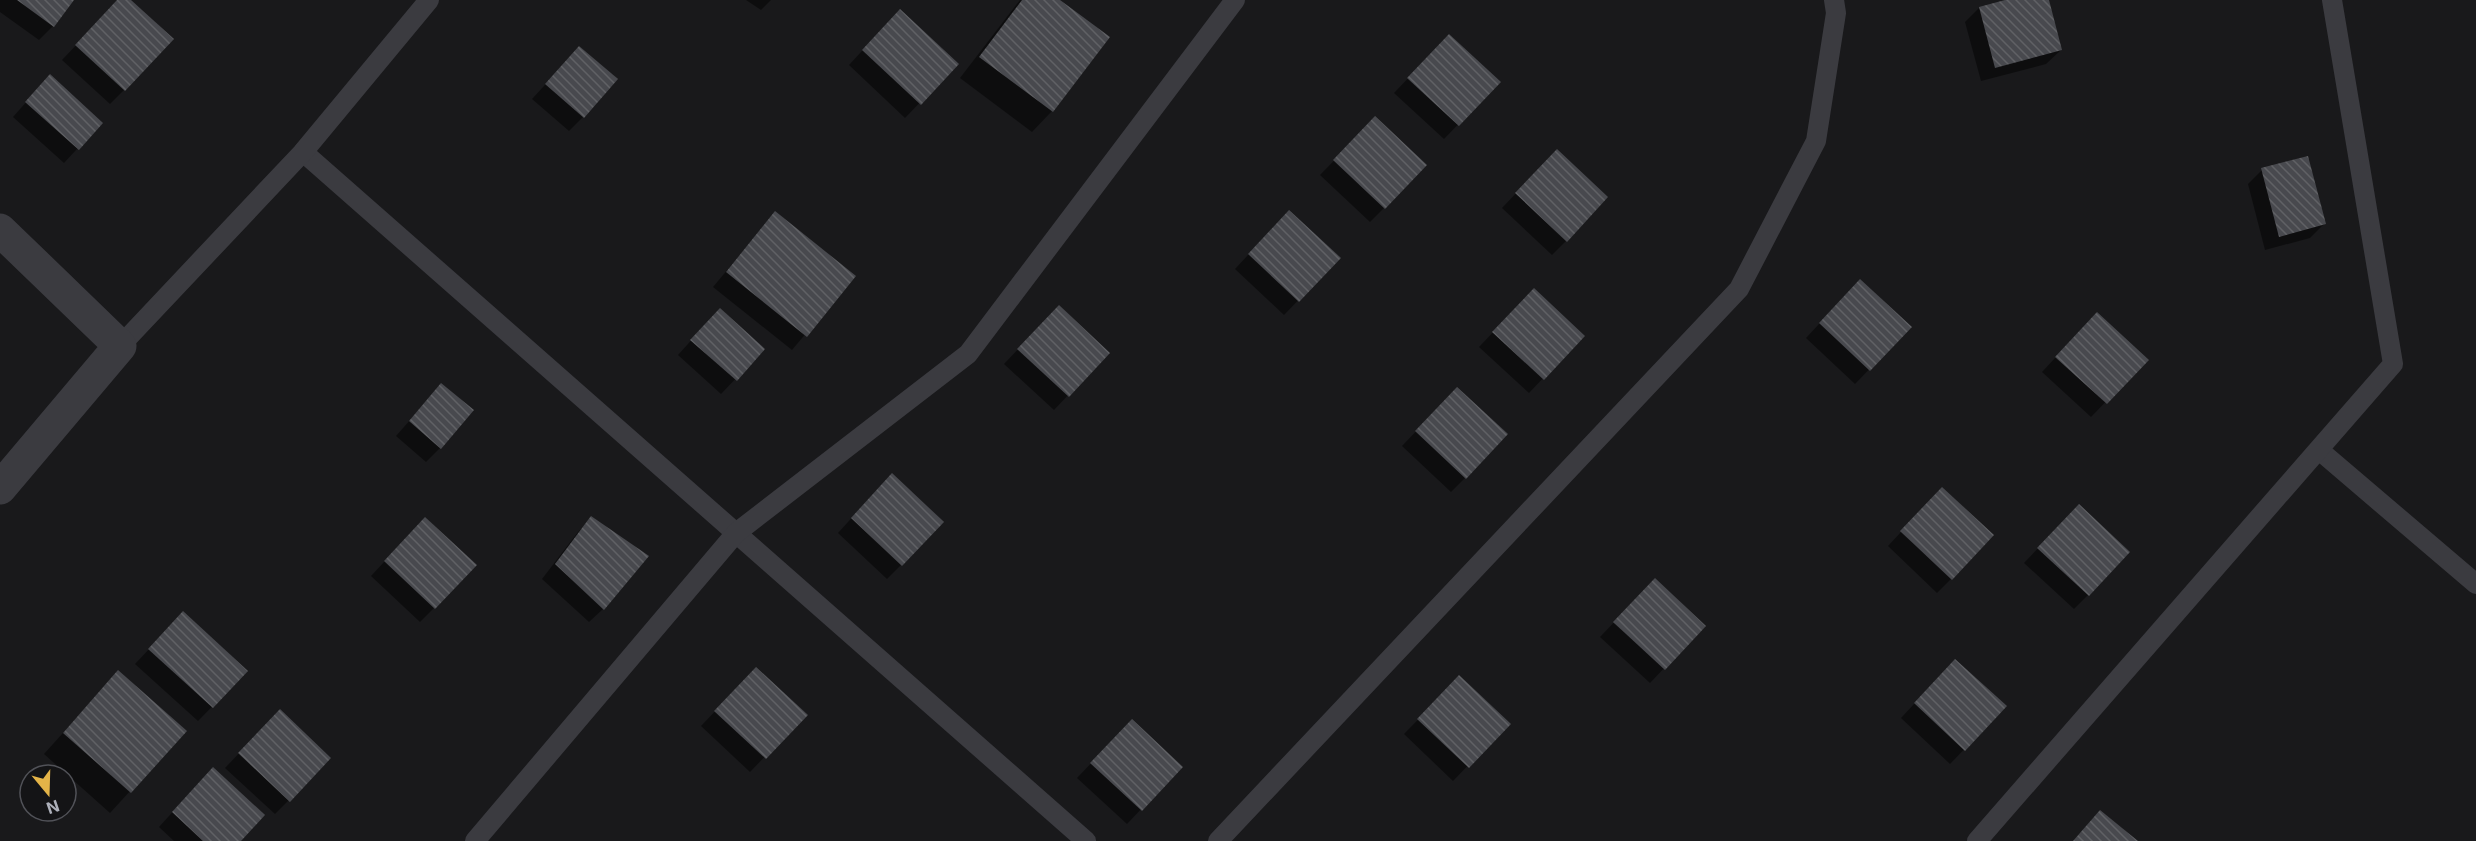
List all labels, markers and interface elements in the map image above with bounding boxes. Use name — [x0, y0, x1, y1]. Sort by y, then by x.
north arrow — [18, 763, 78, 823]
text: N — [44, 796, 62, 819]

